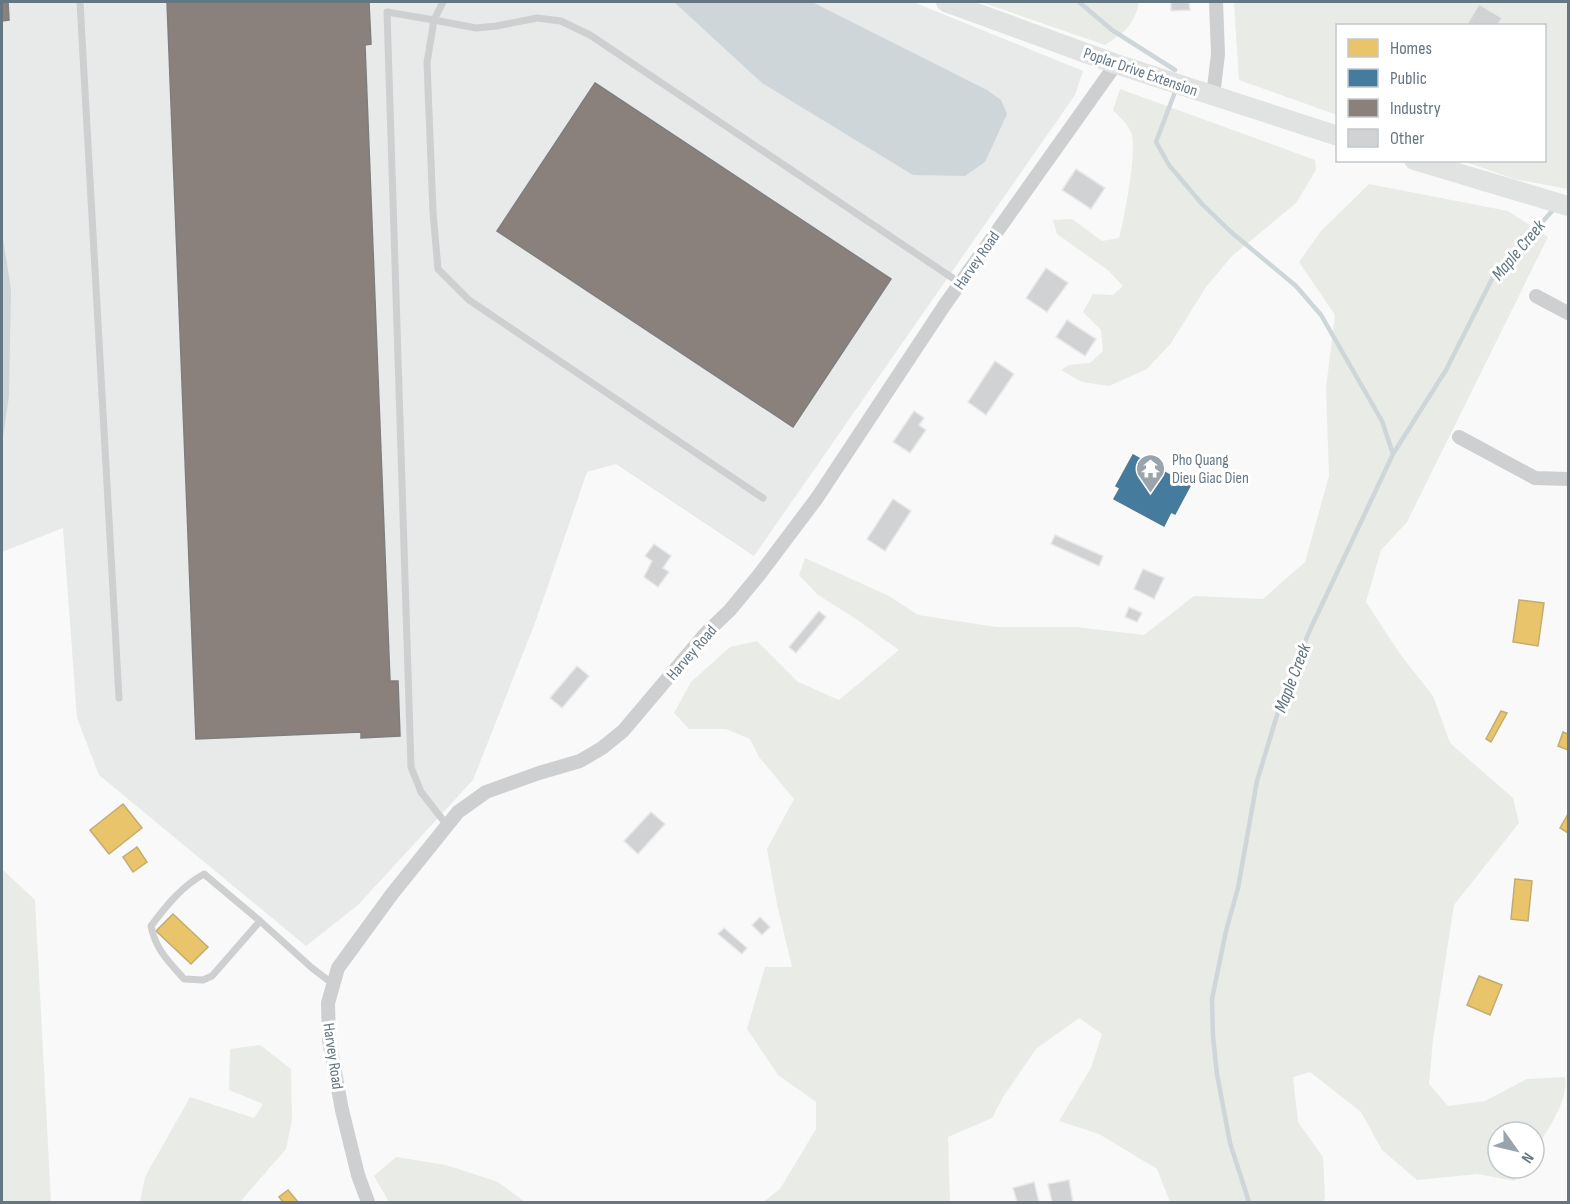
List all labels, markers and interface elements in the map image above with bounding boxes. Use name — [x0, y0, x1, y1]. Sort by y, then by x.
legend — [1336, 24, 1546, 162]
text: Homes — [1390, 38, 1432, 59]
street label: Poplar Drive Extension — [1081, 44, 1200, 101]
text: Public — [1390, 68, 1427, 89]
text: Industry — [1390, 98, 1441, 119]
text: Other — [1390, 128, 1424, 149]
water label: Maple Creek — [1487, 215, 1550, 285]
street label: Harvey Road — [950, 228, 1004, 294]
place label: Pho Quang Dieu Giac Dien — [1172, 451, 1249, 488]
temple icon: Pho Quang Dieu Giac Dien — [1135, 452, 1167, 494]
street label: Harvey Road — [663, 622, 721, 684]
water label: Maple Creek — [1270, 640, 1316, 716]
street label: Harvey Road — [318, 1022, 347, 1091]
north arrow — [1486, 1120, 1546, 1180]
text: N — [1517, 1149, 1537, 1166]

